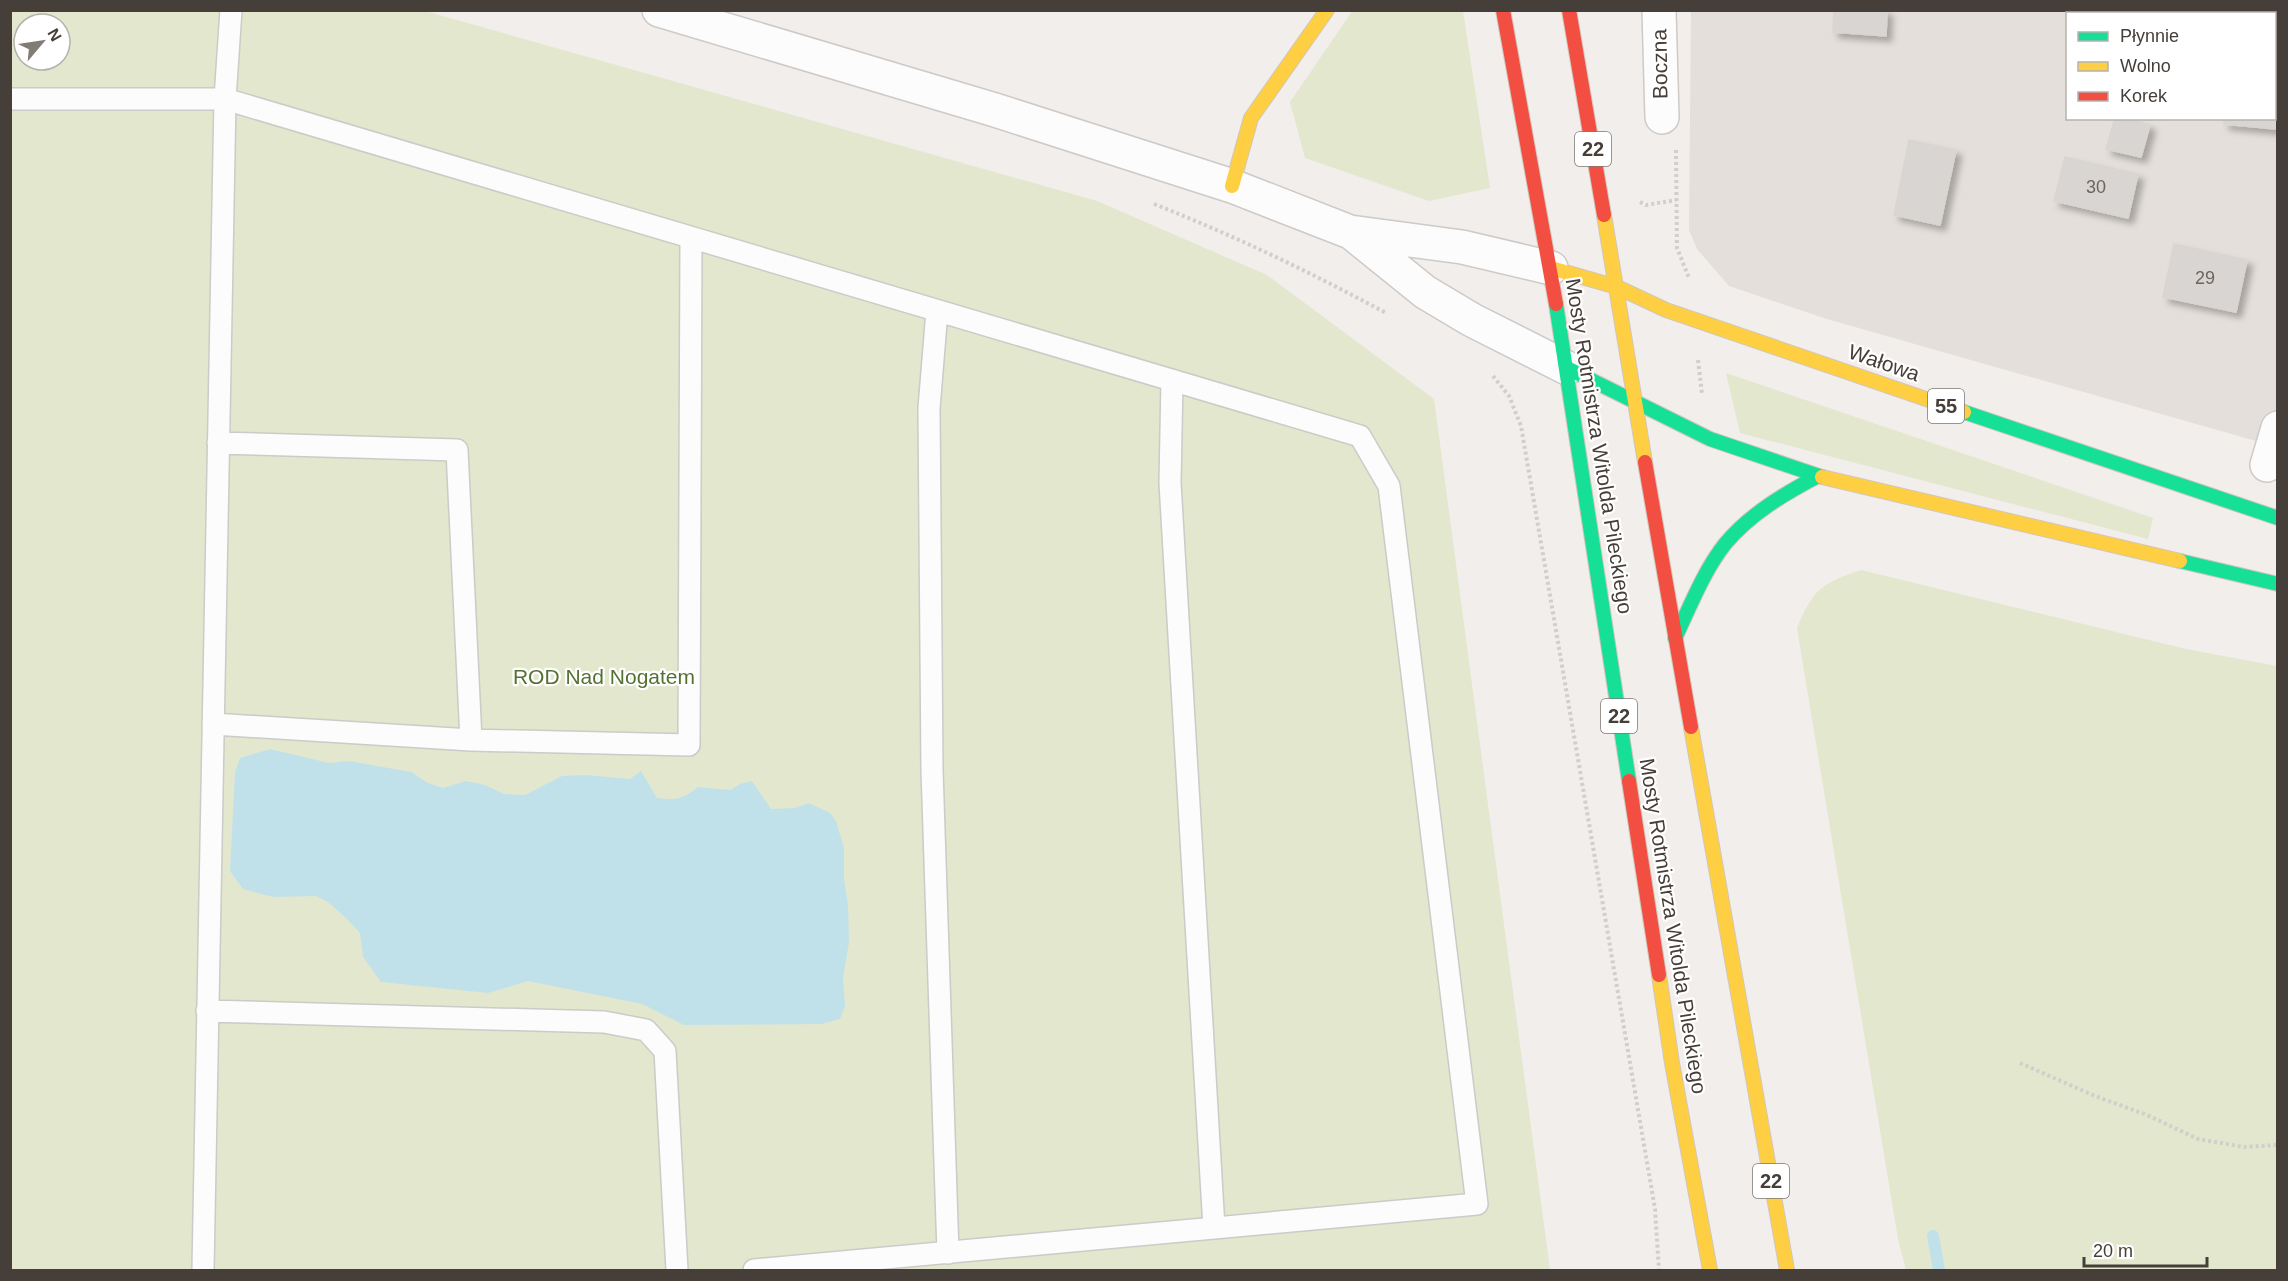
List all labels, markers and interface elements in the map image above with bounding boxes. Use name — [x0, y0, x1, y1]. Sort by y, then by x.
north arrow — [12, 12, 72, 72]
legend — [2066, 12, 2276, 120]
text: N — [44, 26, 65, 44]
text: Płynnie — [2120, 26, 2179, 46]
street label: Boczna — [1647, 28, 1672, 99]
text: Wolno — [2120, 56, 2171, 76]
text: Korek — [2120, 86, 2168, 106]
road number: 22 — [1575, 132, 1611, 166]
house number: 30 — [2086, 177, 2106, 197]
house number: 29 — [2195, 268, 2215, 288]
street label: Mosty Rotmistrza Witolda Pileckiego — [1562, 276, 1637, 615]
street label: Wałowa — [1845, 340, 1923, 386]
road number: 55 — [1928, 389, 1964, 423]
park label: ROD Nad Nogatem — [513, 665, 695, 688]
road number: 22 — [1601, 699, 1637, 733]
street label: Mosty Rotmistrza Witolda Pileckiego — [1636, 756, 1711, 1095]
road number: 22 — [1753, 1164, 1789, 1198]
scale bar — [2084, 1230, 2207, 1268]
text: 20 m — [2093, 1241, 2133, 1261]

